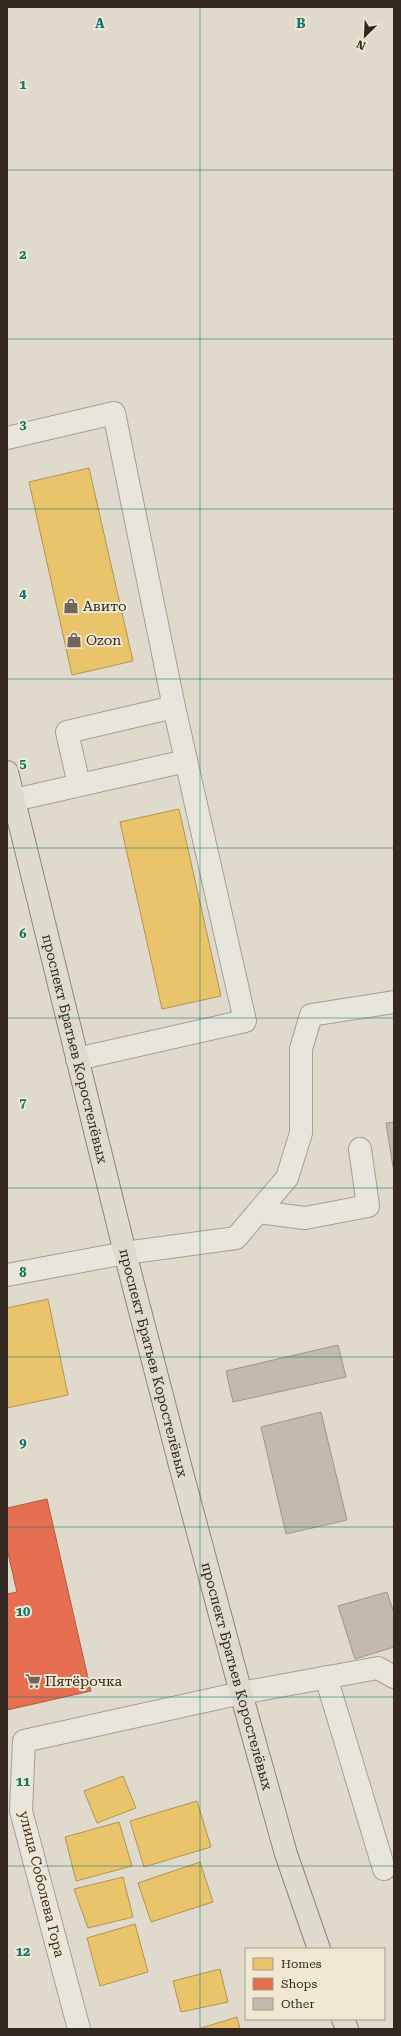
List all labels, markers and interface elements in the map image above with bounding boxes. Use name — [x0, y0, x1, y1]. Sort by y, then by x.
text: A — [95, 16, 105, 31]
text: B — [296, 16, 306, 31]
north arrow — [345, 16, 385, 56]
text: N — [354, 37, 368, 52]
text: 1 — [19, 77, 27, 92]
text: 2 — [19, 247, 27, 262]
text: 3 — [19, 417, 27, 432]
text: 4 — [19, 586, 27, 601]
shop icon: Авито — [62, 597, 80, 615]
place label: Авито — [83, 598, 127, 614]
shop icon: Ozon — [65, 631, 83, 649]
place label: Ozon — [86, 632, 121, 648]
text: 5 — [19, 756, 27, 771]
text: 6 — [19, 926, 27, 941]
street label: проспект Братьев Коростелёвых — [39, 933, 111, 1165]
text: 7 — [19, 1095, 27, 1110]
street label: проспект Братьев Коростелёвых — [116, 1247, 191, 1479]
text: 8 — [19, 1265, 27, 1280]
text: 9 — [19, 1435, 27, 1450]
street label: проспект Братьев Коростелёвых — [198, 1560, 276, 1792]
text: 10 — [16, 1604, 30, 1619]
supermarket icon: Пятёрочка — [24, 1672, 42, 1690]
place label: Пятёрочка — [45, 1673, 122, 1689]
text: 11 — [16, 1774, 30, 1789]
street label: улица Соболева Гора — [16, 1809, 68, 1959]
text: 12 — [16, 1944, 30, 1959]
legend — [245, 1948, 385, 2020]
text: Homes — [281, 1957, 322, 1971]
text: Shops — [281, 1977, 317, 1991]
text: Other — [281, 1997, 314, 2011]

